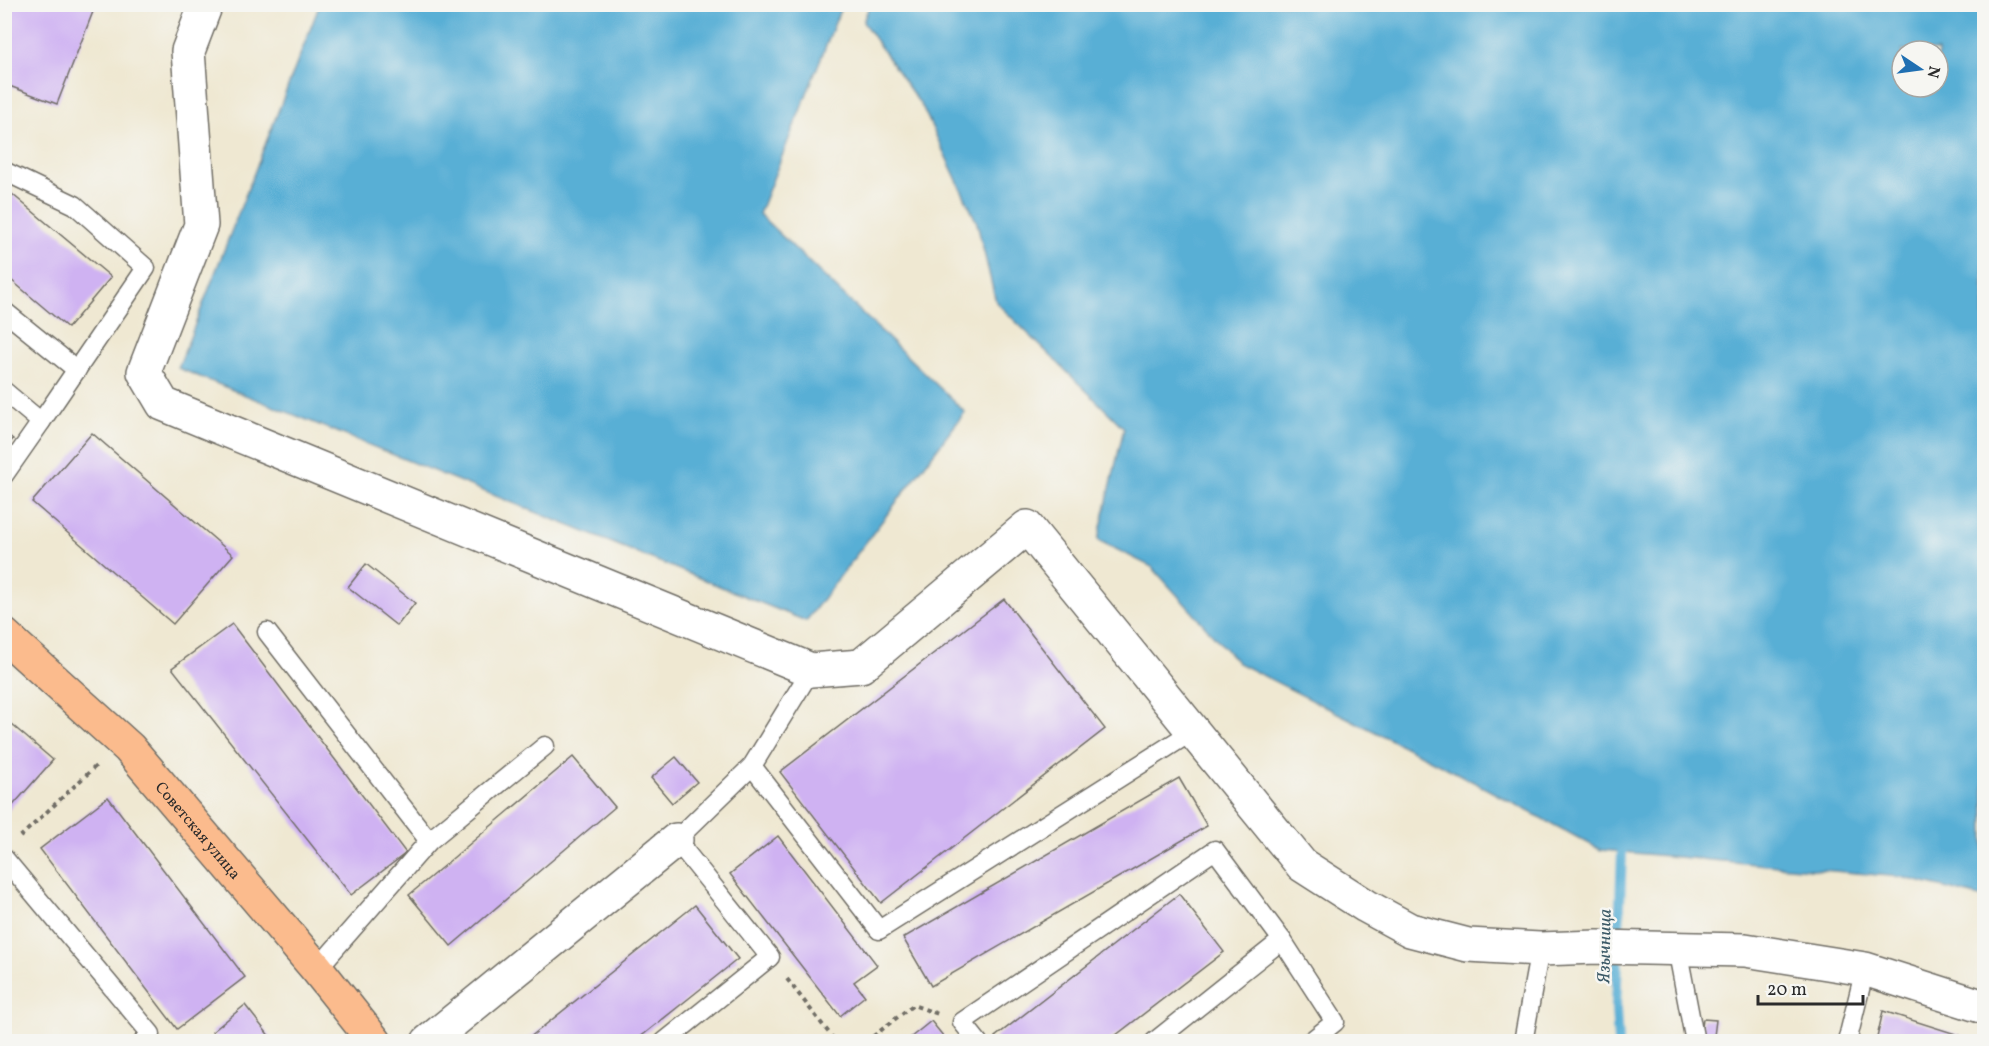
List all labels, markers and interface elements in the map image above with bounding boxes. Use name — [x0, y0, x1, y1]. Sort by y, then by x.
north arrow — [1890, 39, 1950, 99]
text: N — [1921, 64, 1945, 80]
street label: Советская улица — [149, 778, 245, 885]
water label: Язычница — [1592, 909, 1619, 984]
scale bar — [1758, 968, 1863, 1006]
text: 20 m — [1767, 978, 1807, 1003]

